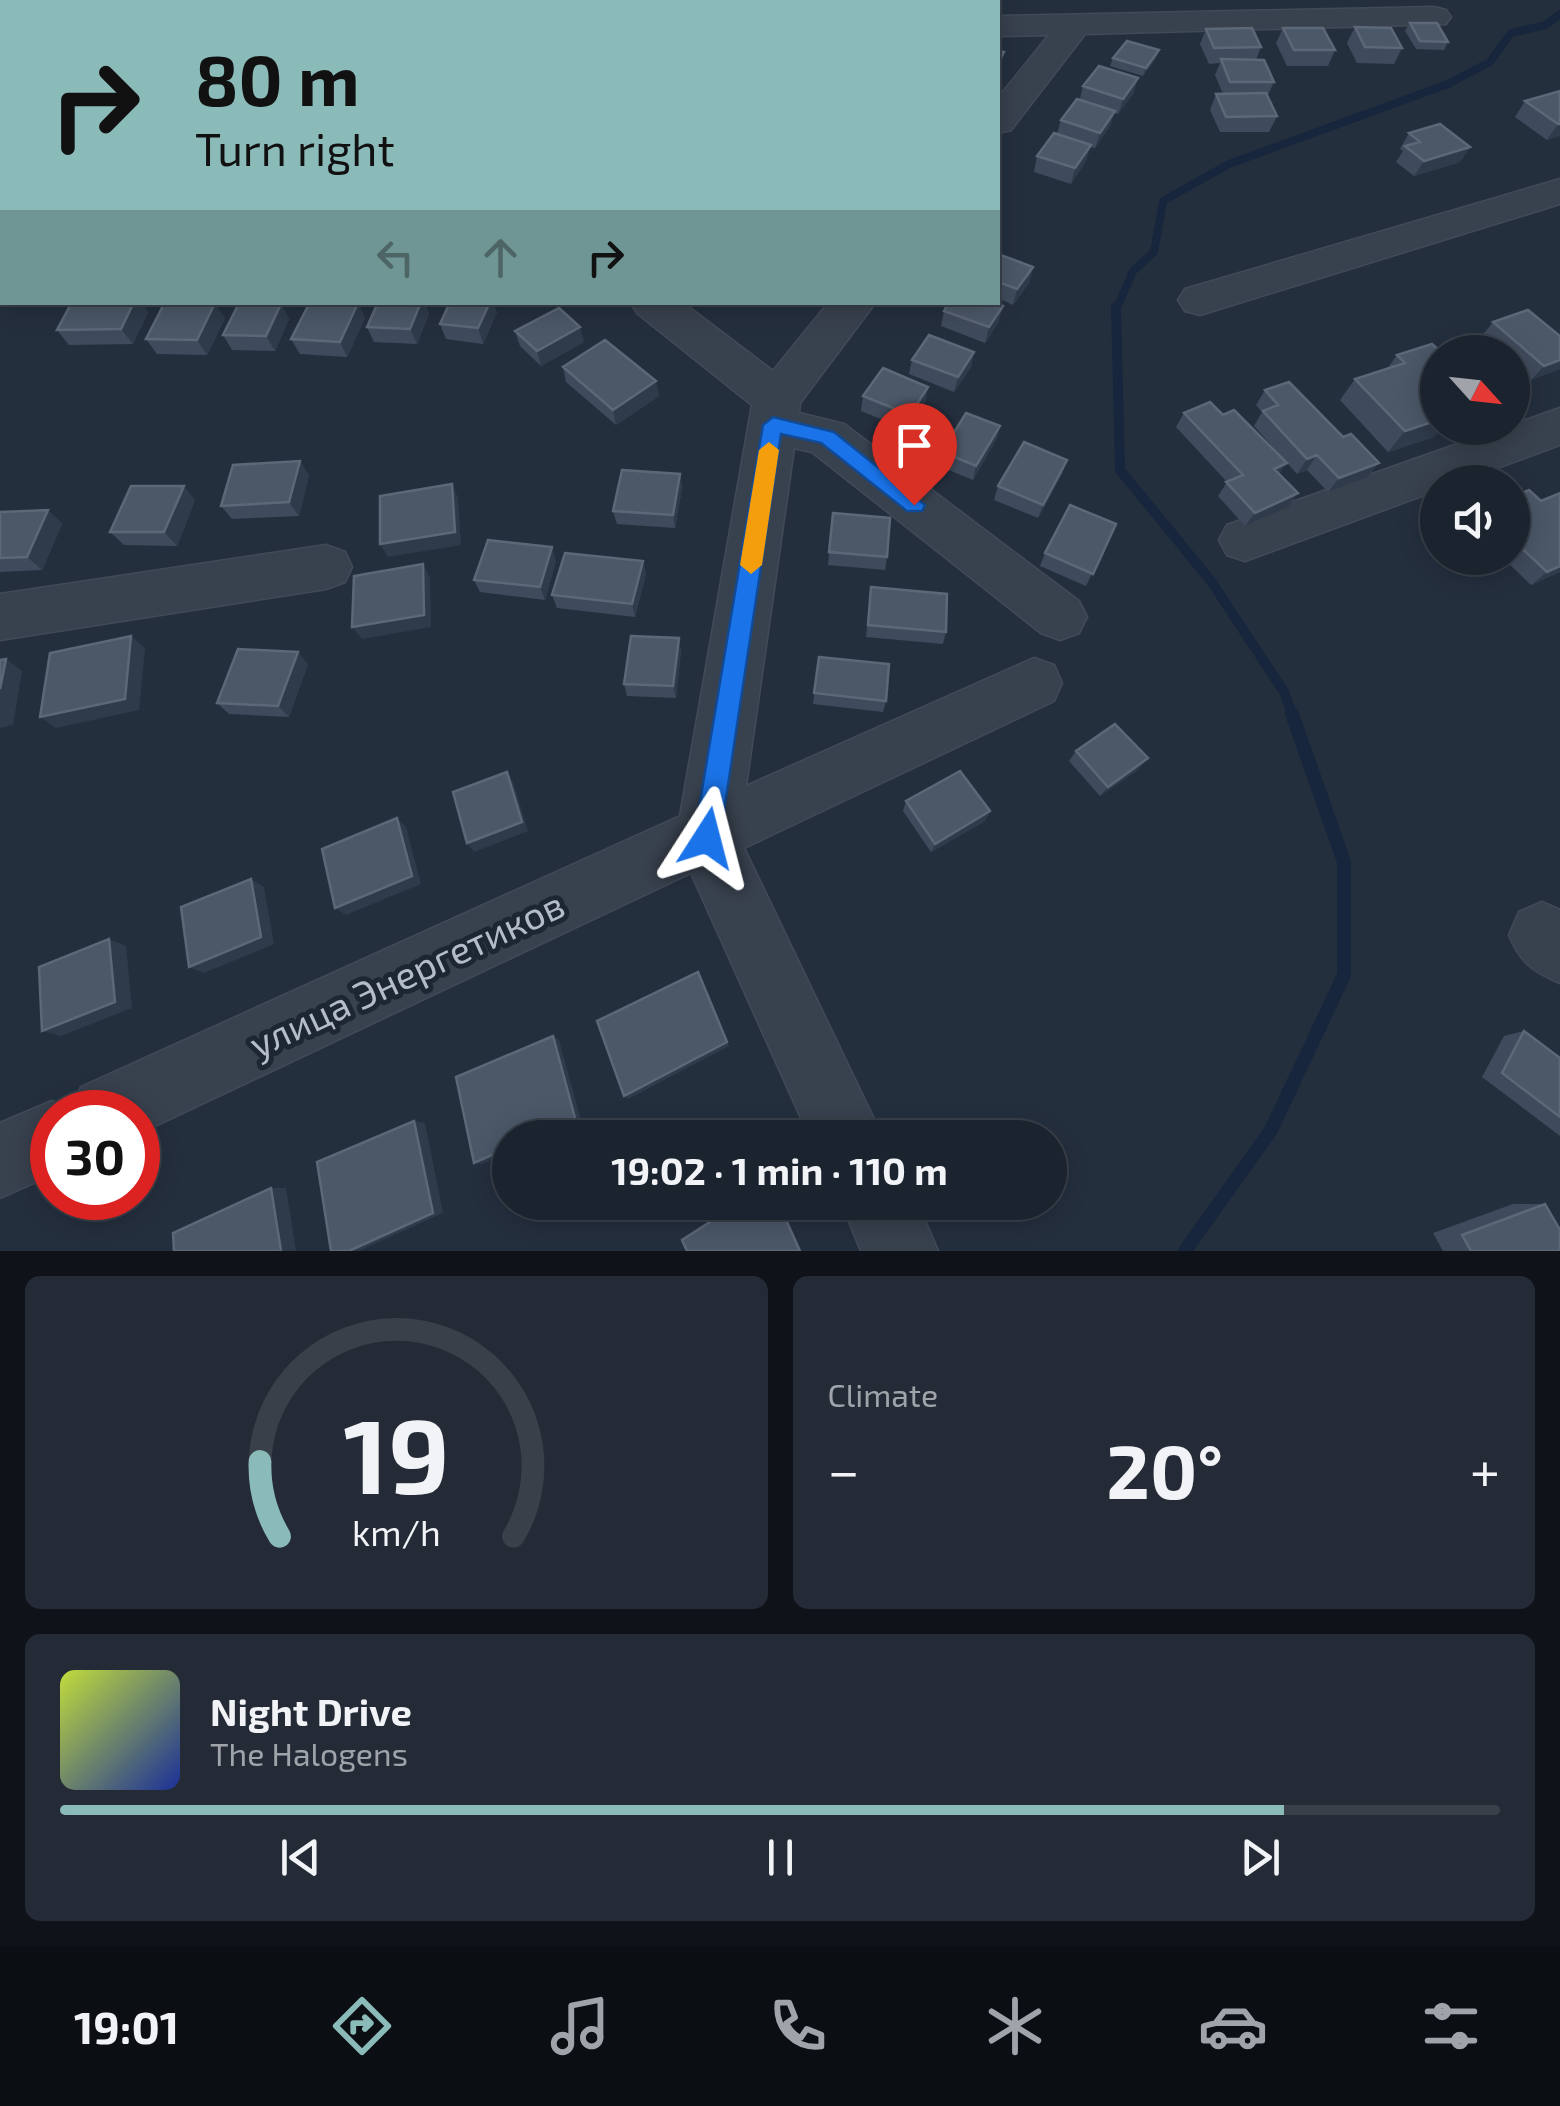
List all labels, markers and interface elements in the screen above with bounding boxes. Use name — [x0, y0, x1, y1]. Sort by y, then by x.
text: 80 m — [195, 36, 360, 120]
icon: right — [30, 40, 160, 170]
text: Turn right — [195, 121, 395, 175]
icon: left — [368, 230, 423, 285]
icon: ahead — [473, 230, 528, 285]
icon: right — [578, 230, 633, 285]
north arrow — [1420, 335, 1530, 445]
map controls — [1420, 335, 1530, 575]
pin — [872, 403, 957, 506]
icon: arrive — [887, 418, 942, 473]
button: sound — [1420, 465, 1530, 575]
position arrow — [655, 786, 759, 890]
street label: улица Энергетиков — [241, 880, 571, 1066]
speed limit sign: 30 — [30, 1090, 160, 1220]
text: 19:02 · 1 min · 110 m — [611, 1147, 948, 1193]
text: Climate — [828, 1375, 938, 1413]
text: 19 — [343, 1390, 449, 1515]
text: 20° — [1106, 1424, 1223, 1514]
text: − — [828, 1436, 860, 1502]
text: + — [1470, 1436, 1500, 1502]
text: km/h — [352, 1510, 441, 1553]
text: Night Drive — [210, 1688, 412, 1734]
text: The Halogens — [210, 1734, 408, 1772]
icon: previous — [273, 1830, 328, 1885]
icon: pause — [753, 1830, 808, 1885]
icon: next — [1233, 1830, 1288, 1885]
icon: directions — [327, 1991, 397, 2061]
icon: music — [545, 1991, 615, 2061]
icon: phone — [763, 1991, 833, 2061]
icon: climate — [980, 1991, 1050, 2061]
icon: car — [1198, 1991, 1268, 2061]
icon: filters — [1416, 1991, 1486, 2061]
text: 19:01 — [74, 1999, 179, 2053]

